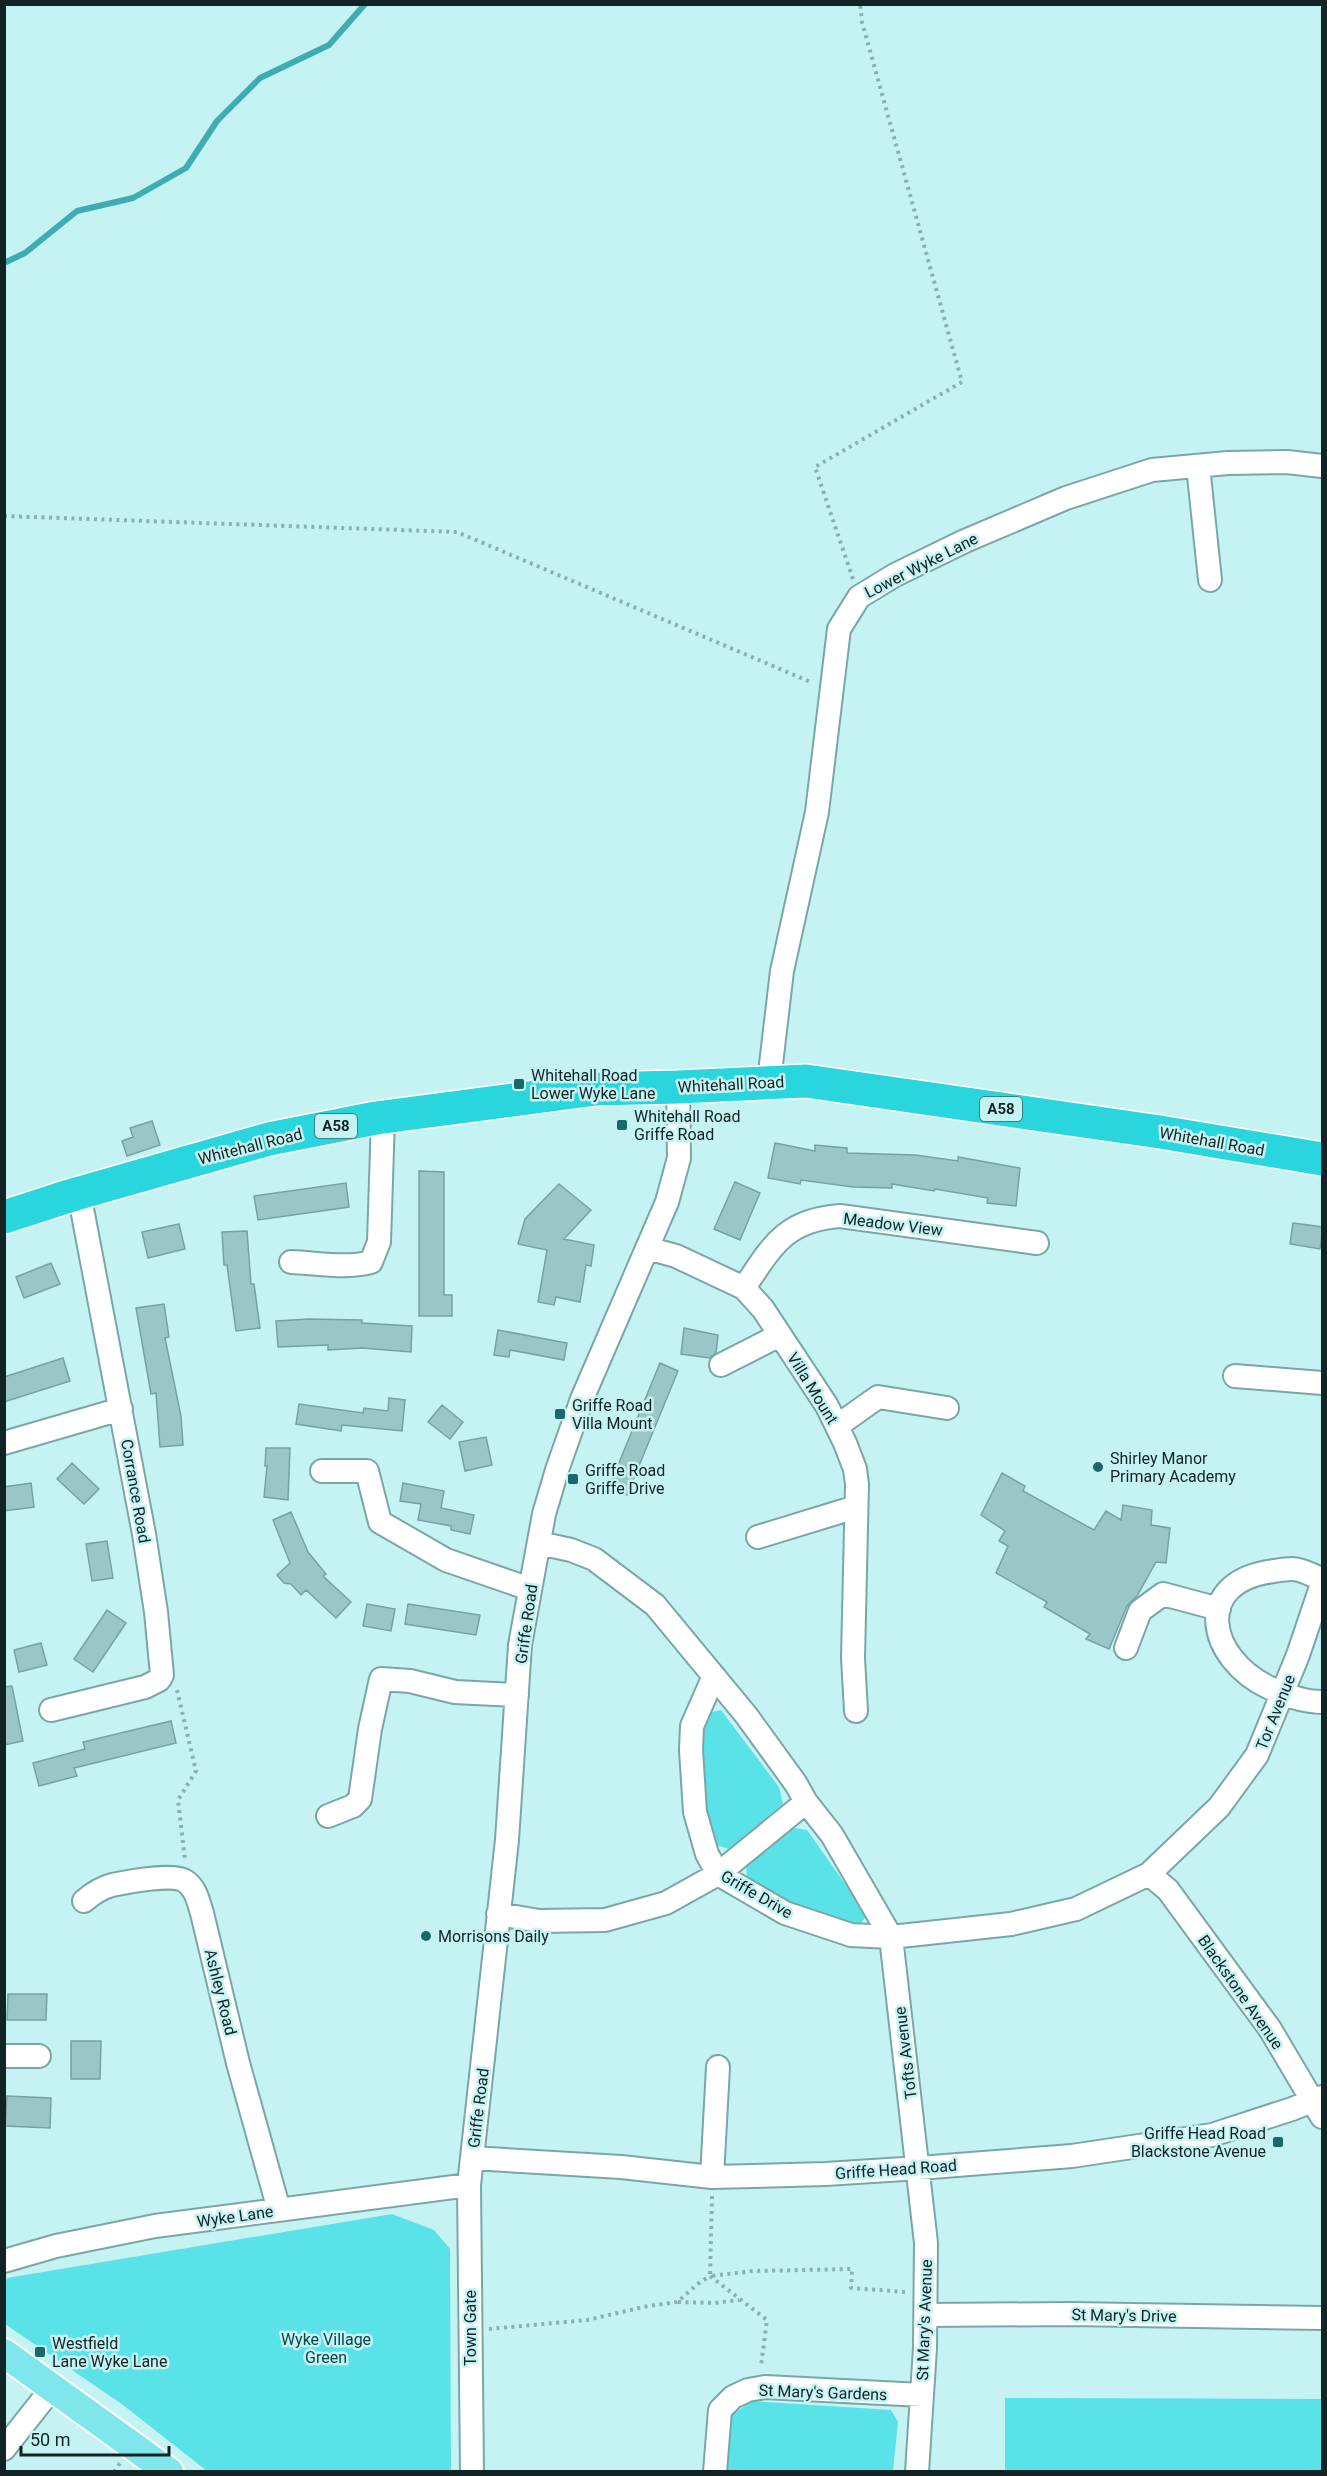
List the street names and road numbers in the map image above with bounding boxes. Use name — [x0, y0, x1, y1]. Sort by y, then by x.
street label: Lower Wyke Lane — [861, 529, 981, 602]
street label: Whitehall Road — [677, 1072, 785, 1097]
road number: A58 — [980, 1097, 1022, 1121]
road number: A58 — [315, 1114, 357, 1138]
street label: Whitehall Road — [1158, 1123, 1266, 1160]
street label: Whitehall Road — [196, 1124, 304, 1169]
street label: Meadow View — [842, 1209, 944, 1240]
street label: Villa Mount — [783, 1349, 842, 1427]
street label: Corrance Road — [117, 1438, 154, 1545]
street label: Griffe Road — [511, 1583, 541, 1665]
street label: Tor Avenue — [1252, 1672, 1299, 1753]
street label: Griffe Drive — [718, 1866, 796, 1923]
street label: Blackstone Avenue — [1194, 1931, 1287, 2053]
street label: Ashley Road — [201, 1947, 240, 2037]
street label: Tofts Avenue — [890, 2006, 921, 2100]
street label: Griffe Road — [464, 2067, 493, 2149]
street label: Griffe Head Road — [835, 2156, 958, 2183]
street label: Wyke Lane — [196, 2202, 274, 2231]
street label: St Mary's Avenue — [913, 2259, 936, 2381]
street label: Town Gate — [461, 2290, 480, 2366]
street label: St Mary's Drive — [1071, 2305, 1177, 2326]
street label: St Mary's Gardens — [758, 2381, 888, 2404]

